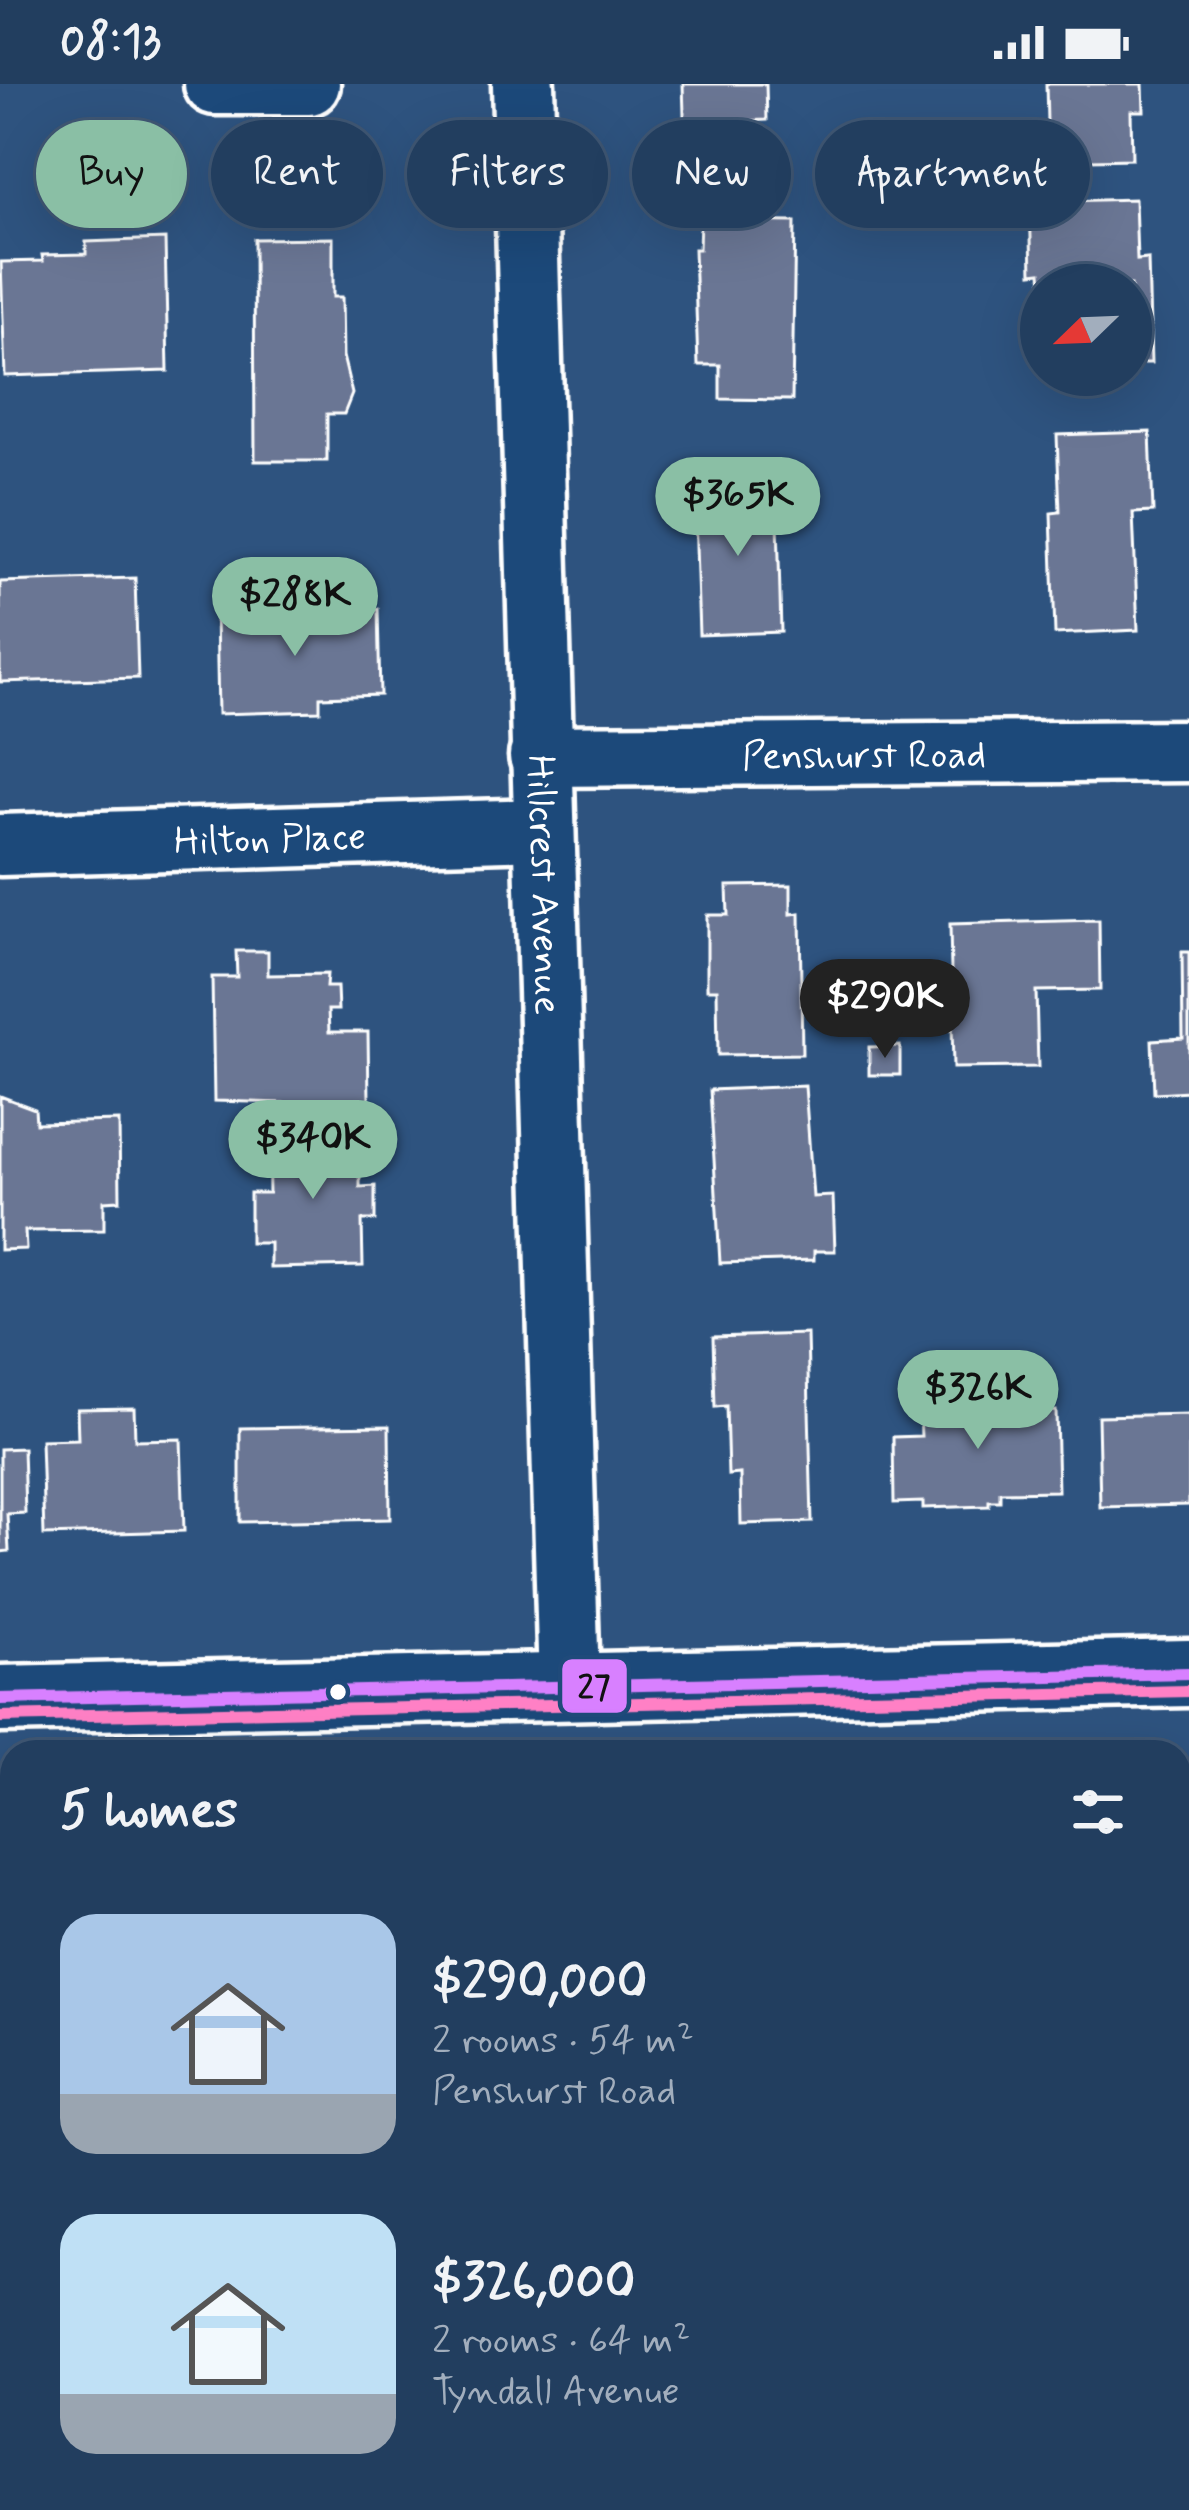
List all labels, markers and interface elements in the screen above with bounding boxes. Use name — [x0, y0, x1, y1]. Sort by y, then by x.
text: 08:13 — [60, 13, 161, 72]
chip: Buy — [36, 120, 187, 228]
chip: Rent — [211, 120, 383, 228]
chip: Filters — [407, 120, 608, 228]
chip: New — [632, 120, 791, 228]
chip: Apartment — [815, 120, 1090, 228]
north arrow — [1020, 264, 1152, 396]
map controls — [1020, 264, 1152, 396]
pin: $365K — [654, 457, 822, 559]
text: $365K — [682, 470, 794, 521]
pin: $288K — [211, 557, 379, 659]
text: $288K — [239, 570, 351, 621]
street label: Penshurst Road — [742, 731, 986, 783]
street label: Hillcrest Avenue — [513, 754, 572, 1016]
street label: Hilton Place — [173, 812, 367, 869]
pin: $290K — [801, 959, 969, 1061]
text: $290K — [827, 972, 943, 1023]
pin: $340K — [229, 1100, 397, 1202]
text: $340K — [255, 1113, 371, 1164]
pin: $326K — [894, 1350, 1062, 1452]
text: $326K — [924, 1363, 1032, 1414]
line badge: 27 — [560, 1657, 629, 1715]
text: 27 — [578, 1667, 611, 1711]
unlabelled marker — [327, 1681, 349, 1703]
text: 5 homes — [60, 1779, 238, 1845]
icon: filters — [1065, 1779, 1131, 1845]
text: $290,000 — [432, 1950, 647, 2016]
icon: home — [156, 1962, 300, 2106]
text: 2 rooms · 54 m² — [432, 2016, 694, 2067]
text: Penshurst Road — [432, 2067, 676, 2118]
text: $326,000 — [432, 2250, 635, 2316]
icon: home — [156, 2262, 300, 2406]
text: 2 rooms · 64 m² — [432, 2316, 690, 2367]
text: Tyndall Avenue — [432, 2367, 680, 2418]

